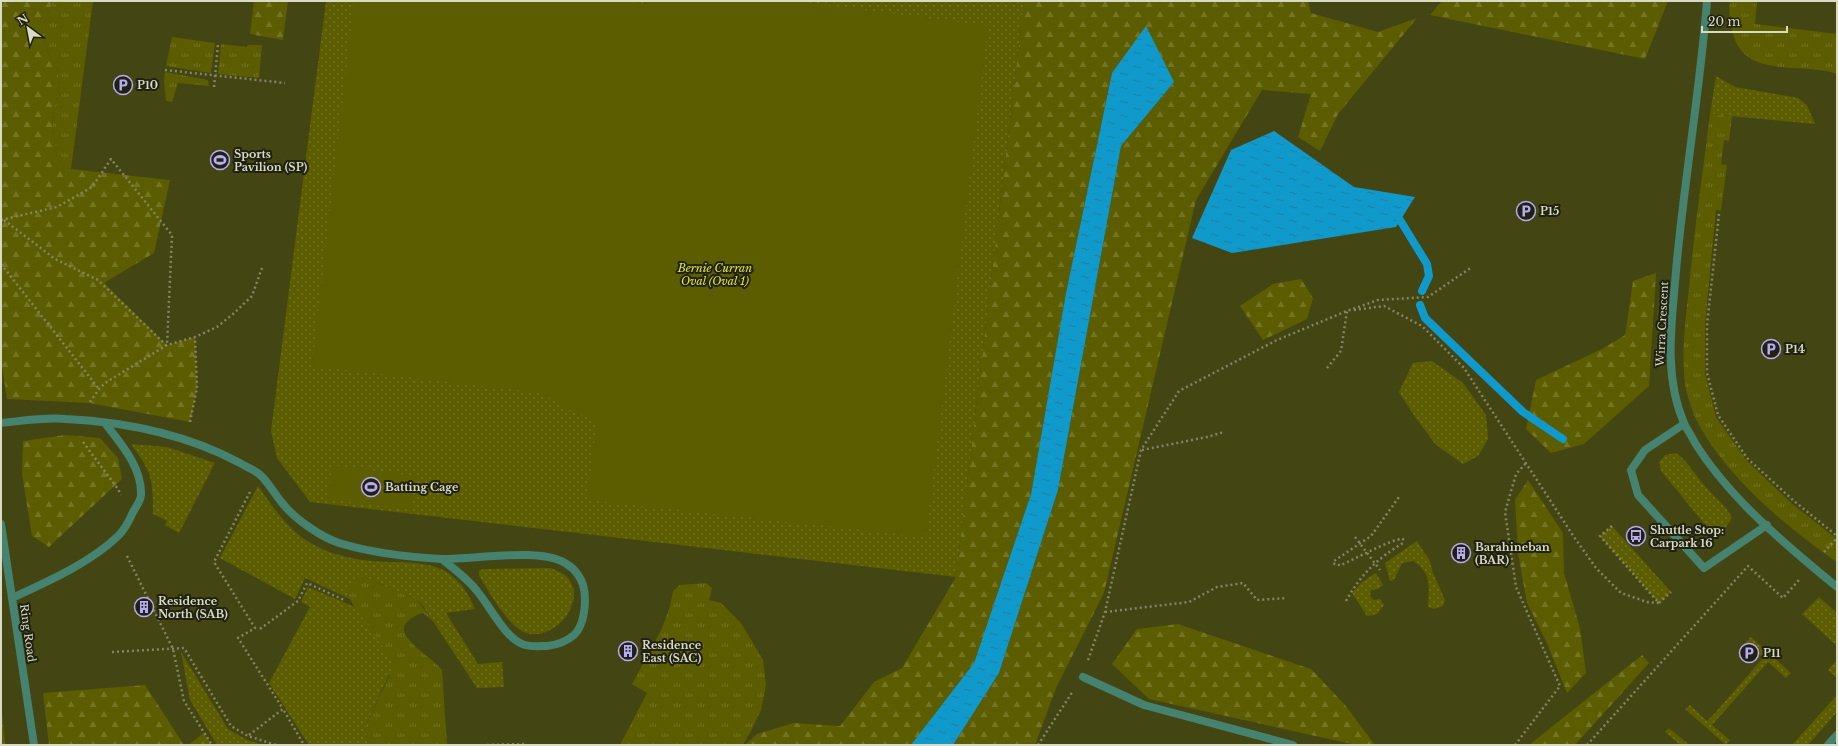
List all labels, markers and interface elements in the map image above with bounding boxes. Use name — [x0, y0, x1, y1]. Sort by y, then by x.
north arrow — [8, 8, 48, 48]
scale bar — [1702, 8, 1787, 34]
text: N — [15, 10, 31, 28]
text: 20 m — [1708, 14, 1740, 29]
parking icon: P10 — [112, 74, 134, 96]
place label: P10 — [137, 78, 158, 92]
place label: Sports Pavilion (SP) — [234, 147, 308, 174]
sports icon: Sports Pavilion (SP) — [209, 149, 231, 171]
parking icon: P15 — [1515, 200, 1537, 222]
place label: P15 — [1540, 204, 1560, 218]
park label: Bernie Curran Oval (Oval 1) — [677, 261, 752, 288]
street label: Wirra Crescent — [1653, 280, 1671, 368]
parking icon: P14 — [1760, 338, 1782, 360]
place label: P14 — [1785, 342, 1805, 356]
sports icon: Batting Cage — [360, 476, 382, 498]
place label: Batting Cage — [385, 480, 459, 494]
place label: Shuttle Stop: Carpark 16 — [1650, 523, 1724, 550]
bus stop icon: Shuttle Stop: Carpark 16 — [1625, 525, 1647, 547]
place label: Barahineban (BAR) — [1475, 540, 1550, 567]
building icon: Barahineban (BAR) — [1450, 542, 1472, 564]
place label: Residence North (SAB) — [158, 594, 228, 621]
building icon: Residence North (SAB) — [133, 596, 155, 618]
street label: Ring Road — [17, 603, 39, 664]
place label: Residence East (SAC) — [642, 638, 702, 665]
building icon: Residence East (SAC) — [617, 640, 639, 662]
parking icon: P11 — [1738, 642, 1760, 664]
place label: P11 — [1763, 646, 1781, 660]

